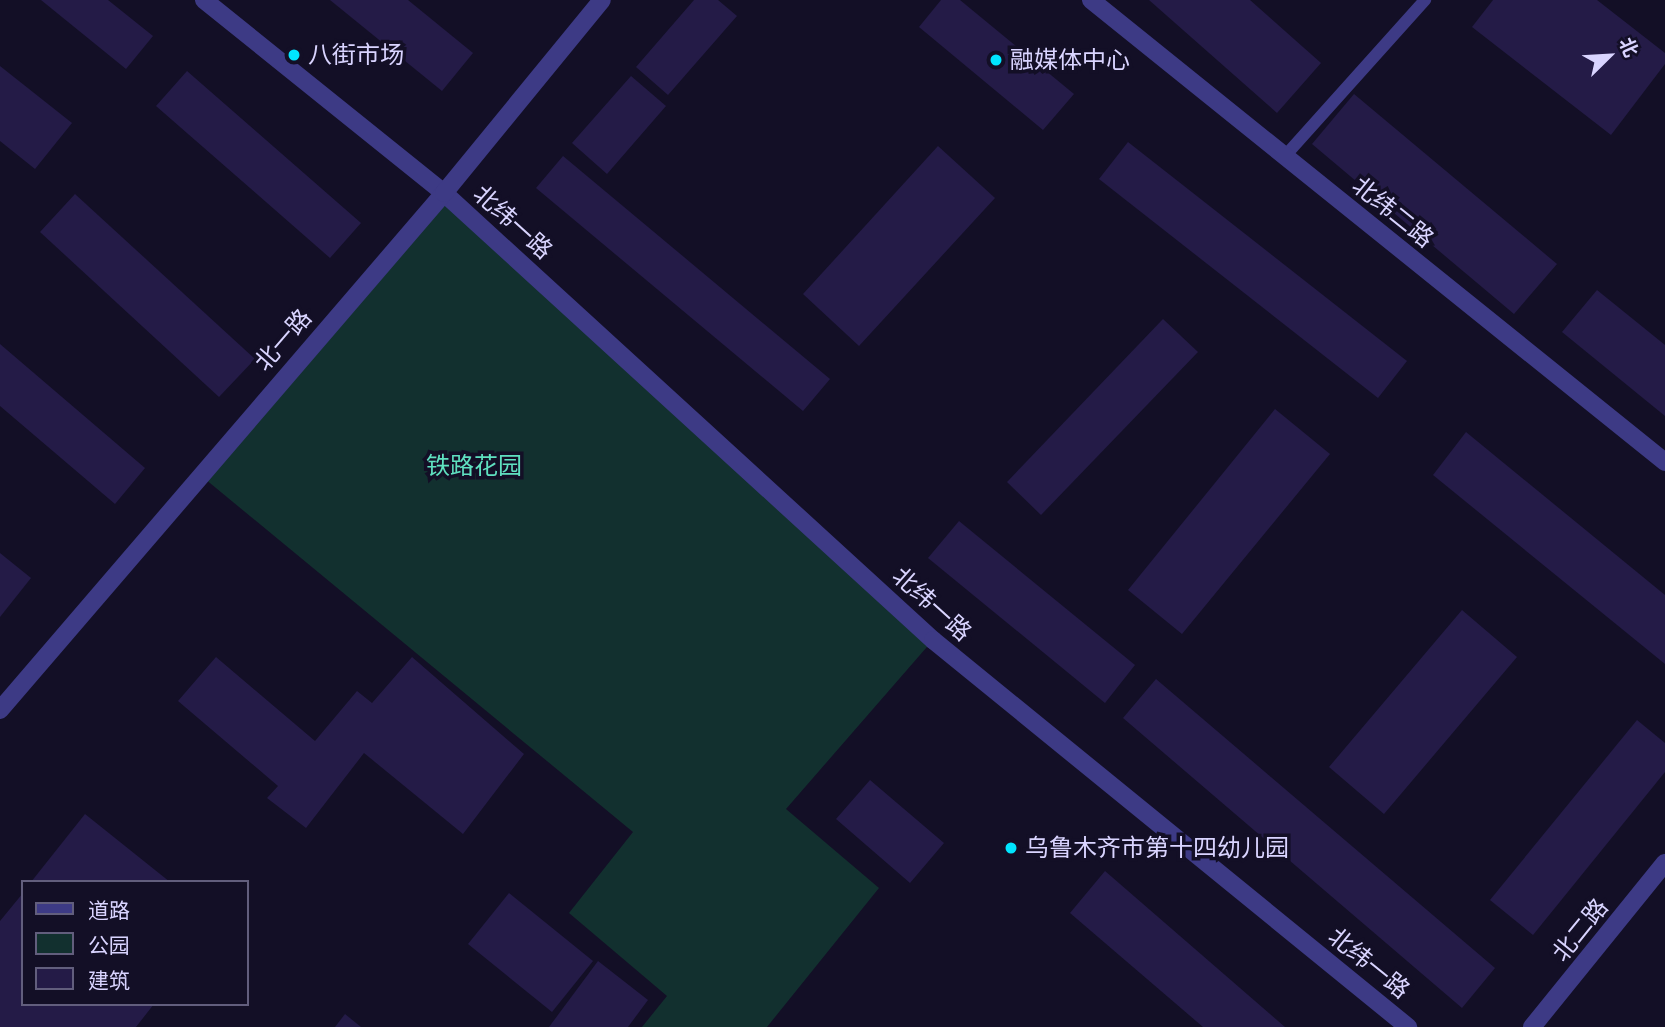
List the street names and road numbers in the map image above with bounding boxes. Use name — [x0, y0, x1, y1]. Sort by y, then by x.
street label: 北纬二路 — [1347, 171, 1439, 253]
street label: 北纬一路 — [468, 179, 558, 265]
street label: 北一路 — [249, 303, 317, 377]
street label: 北纬一路 — [887, 561, 977, 647]
street label: 北二路 — [1546, 893, 1614, 967]
street label: 北纬一路 — [1323, 922, 1415, 1004]

